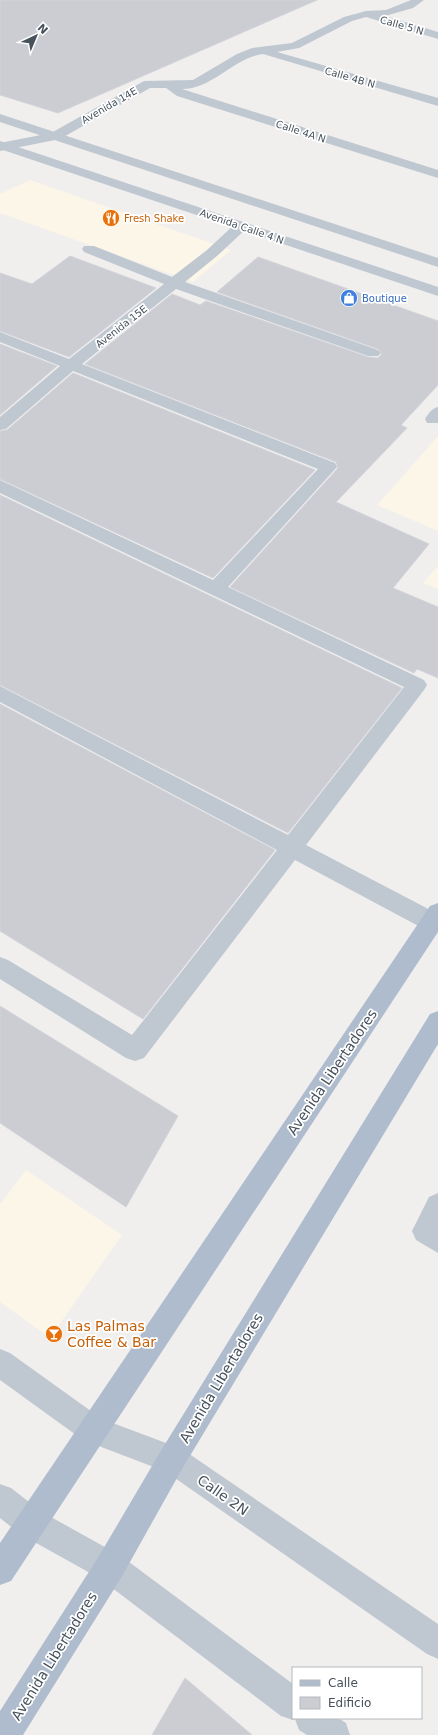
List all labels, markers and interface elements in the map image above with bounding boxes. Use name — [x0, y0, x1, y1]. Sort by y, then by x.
street label: Calle 5 N — [379, 14, 425, 37]
north arrow — [16, 16, 56, 56]
text: N — [35, 21, 50, 37]
street label: Calle 4B N — [323, 65, 376, 90]
street label: Avenida 14E — [80, 85, 139, 126]
street label: Calle 4A N — [274, 118, 327, 145]
street label: Avenida Calle 4 N — [198, 207, 285, 246]
restaurant icon: Fresh Shake — [101, 208, 121, 228]
place label: Fresh Shake — [124, 213, 184, 224]
shop icon: Boutique — [339, 288, 359, 308]
place label: Boutique — [362, 293, 407, 304]
street label: Avenida 15E — [93, 303, 149, 350]
street label: Avenida Libertadores — [284, 1006, 380, 1138]
street label: Avenida Libertadores — [176, 1310, 266, 1446]
place label: Las Palmas Coffee & Bar — [67, 1318, 156, 1350]
bar icon: Las Palmas Coffee & Bar — [44, 1324, 64, 1344]
street label: Calle 2N — [194, 1472, 252, 1518]
street label: Avenida Libertadores — [8, 1589, 100, 1723]
legend — [292, 1667, 422, 1719]
text: Calle — [328, 1676, 358, 1690]
text: Edificio — [328, 1696, 371, 1710]

